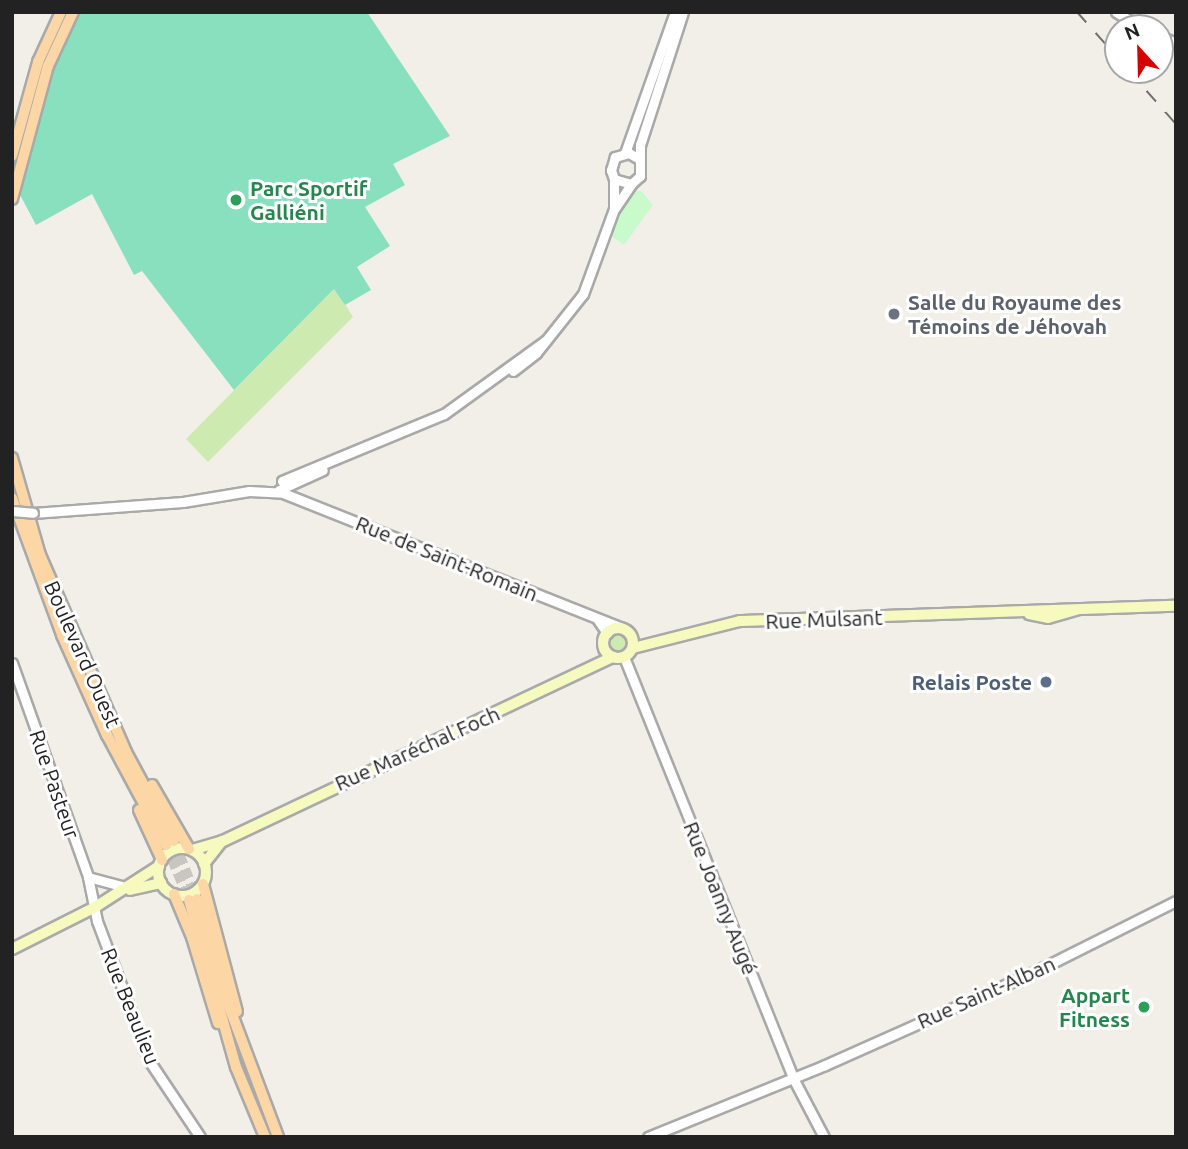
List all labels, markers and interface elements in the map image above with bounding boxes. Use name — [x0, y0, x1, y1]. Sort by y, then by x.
north arrow — [1104, 14, 1174, 84]
text: N — [1121, 19, 1143, 44]
place label: Parc Sportif Galliéni — [250, 175, 367, 225]
marker: Parc Sportif Galliéni — [228, 192, 244, 208]
place label: Salle du Royaume des Témoins de Jéhovah — [908, 289, 1121, 339]
marker: Salle du Royaume des Témoins de Jéhovah — [886, 306, 902, 322]
street label: Rue de Saint-Romain — [352, 510, 542, 606]
street label: Boulevard Ouest — [39, 577, 127, 731]
street label: Rue Mulsant — [765, 604, 883, 634]
place label: Relais Poste — [911, 669, 1032, 695]
marker: Relais Poste — [1038, 674, 1054, 690]
street label: Rue Maréchal Foch — [331, 700, 503, 796]
street label: Rue Pasteur — [25, 726, 85, 842]
street label: Rue Joanny Augé — [679, 818, 763, 978]
street label: Rue Beaulieu — [96, 944, 166, 1068]
street label: Rue Saint-Alban — [913, 950, 1059, 1034]
place label: Appart Fitness — [1059, 982, 1130, 1032]
marker: Appart Fitness — [1136, 999, 1152, 1015]

